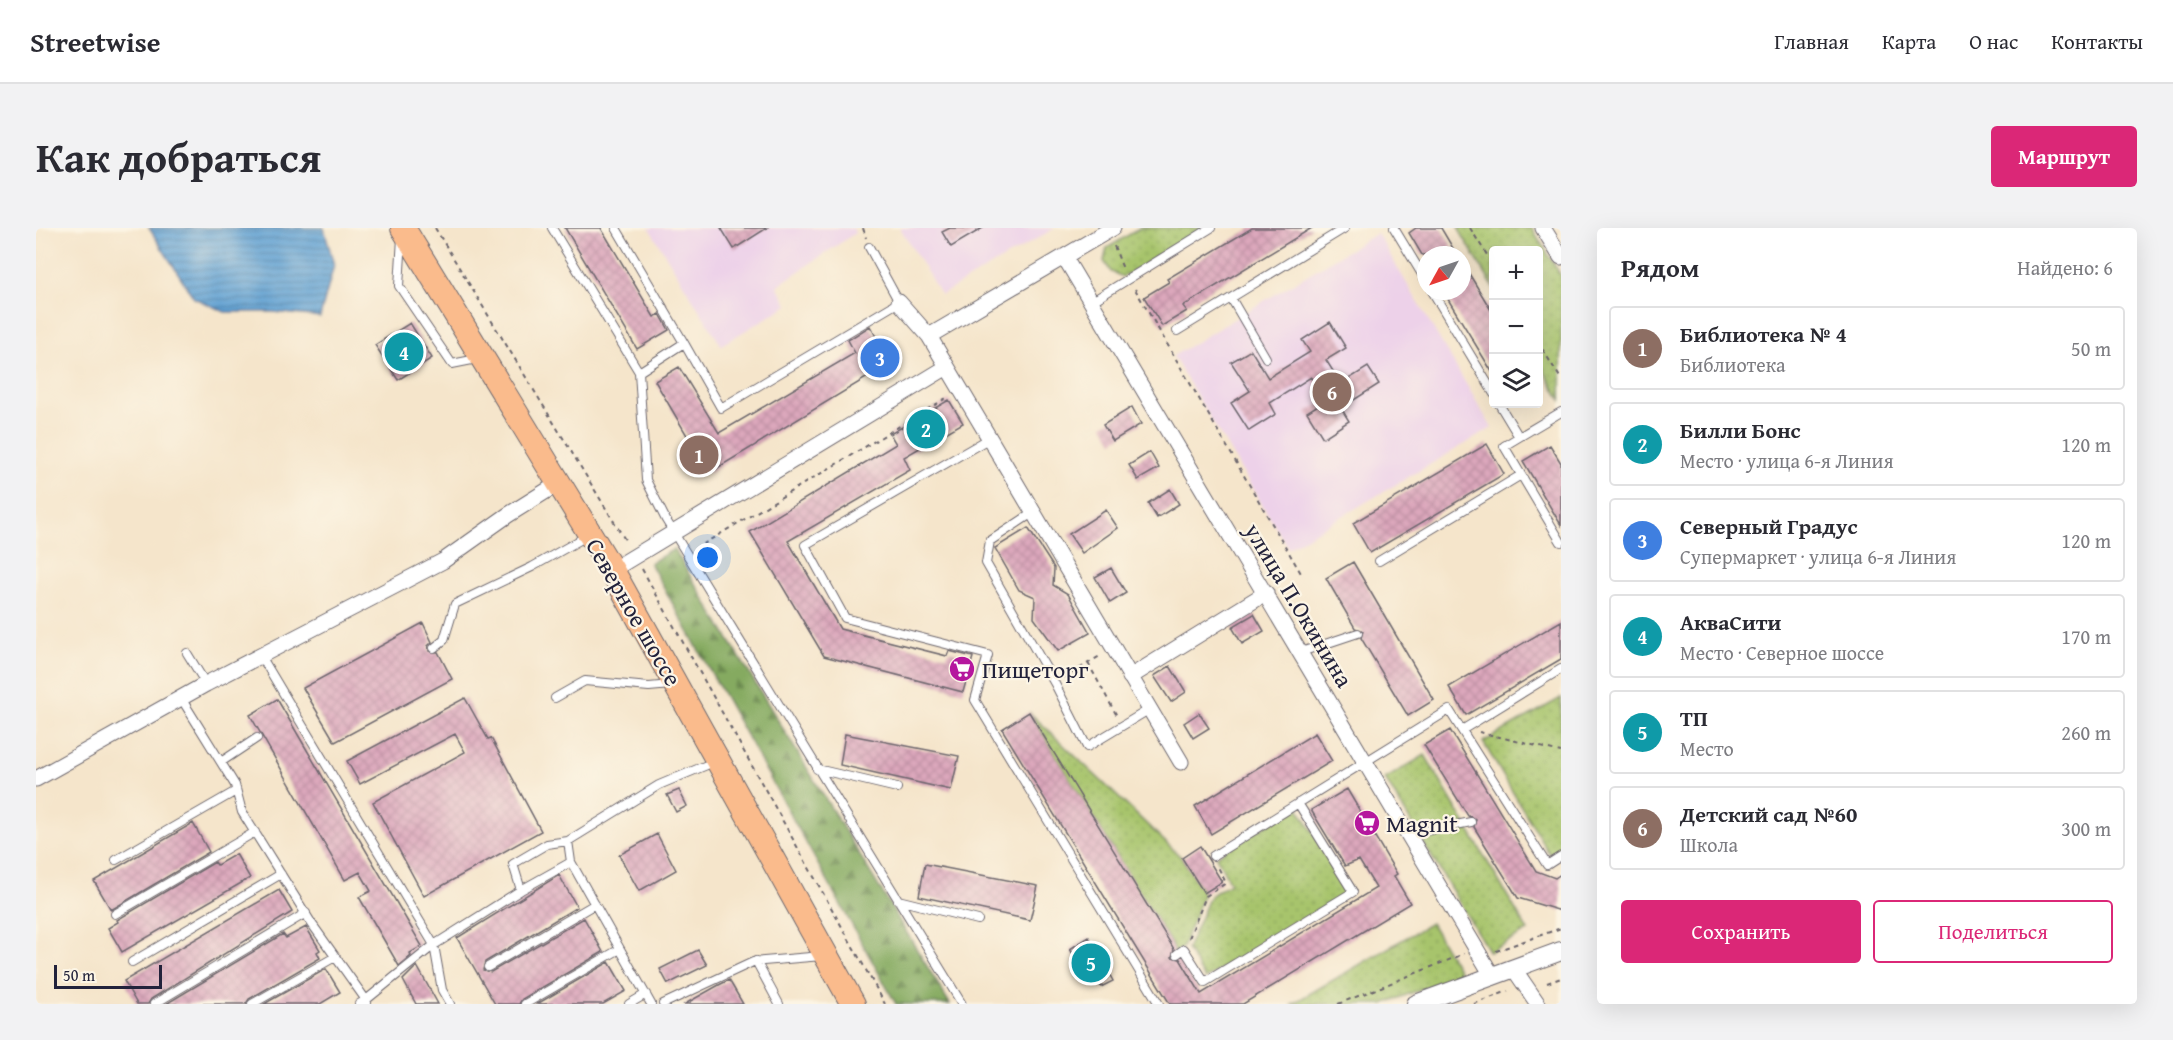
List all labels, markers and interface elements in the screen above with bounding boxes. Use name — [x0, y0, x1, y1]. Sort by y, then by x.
text: Streetwise — [30, 21, 160, 62]
text: Главная — [1774, 26, 1849, 57]
text: Карта — [1882, 26, 1936, 57]
text: О нас — [1969, 26, 2018, 57]
text: Контакты — [2051, 26, 2143, 57]
text: Как добраться — [36, 126, 321, 187]
button: Маршрут — [1991, 126, 2137, 187]
north arrow — [1417, 246, 1471, 300]
map controls — [1489, 246, 1543, 408]
button: + — [1489, 246, 1543, 300]
text: Рядом — [1621, 248, 1699, 287]
text: Найдено: 6 — [2017, 253, 2113, 282]
button: − — [1489, 300, 1543, 354]
text: Библиотека № 4 — [1680, 318, 1847, 350]
pin: 4 — [384, 330, 424, 374]
text: 1 — [1637, 334, 1648, 363]
text: 50 m — [2071, 334, 2111, 363]
pin: 3 — [860, 336, 900, 380]
text: Библиотека — [1680, 350, 1786, 379]
button: layers — [1489, 354, 1543, 408]
pin: 6 — [1312, 370, 1352, 414]
pin: 2 — [906, 406, 946, 452]
text: Билли Бонс — [1680, 414, 1801, 446]
text: 2 — [1637, 430, 1648, 459]
text: 120 m — [2061, 430, 2111, 459]
pin: 1 — [680, 432, 718, 478]
text: Место · улица 6-я Линия — [1680, 446, 1894, 475]
text: Северный Градус — [1680, 510, 1858, 542]
street label: улица П.Окинина — [1236, 515, 1362, 694]
text: 3 — [1637, 526, 1648, 555]
text: 120 m — [2061, 526, 2111, 555]
street label: Северное шоссе — [577, 531, 691, 693]
text: Супермаркет · улица 6-я Линия — [1680, 542, 1956, 571]
your location — [693, 543, 722, 572]
text: АкваСити — [1680, 606, 1781, 638]
text: 4 — [1637, 622, 1648, 651]
text: 170 m — [2061, 622, 2111, 651]
text: Место · Северное шоссе — [1680, 638, 1884, 667]
place label: Пищеторг — [982, 652, 1088, 687]
supermarket icon: Пищеторг — [947, 654, 977, 684]
text: ТП — [1680, 702, 1708, 734]
text: 5 — [1637, 718, 1648, 747]
text: 260 m — [2061, 718, 2111, 747]
text: Место — [1680, 734, 1734, 763]
text: Детский сад №60 — [1680, 798, 1857, 830]
place label: Magnit — [1386, 806, 1458, 841]
supermarket icon: Magnit — [1352, 808, 1382, 838]
text: 6 — [1637, 814, 1648, 843]
text: 300 m — [2061, 814, 2111, 843]
text: Школа — [1680, 830, 1738, 859]
button: Сохранить — [1621, 900, 1861, 963]
button: Поделиться — [1873, 900, 2113, 963]
pin: 5 — [1072, 940, 1110, 986]
scale bar — [54, 962, 162, 990]
text: 50 m — [63, 963, 95, 987]

